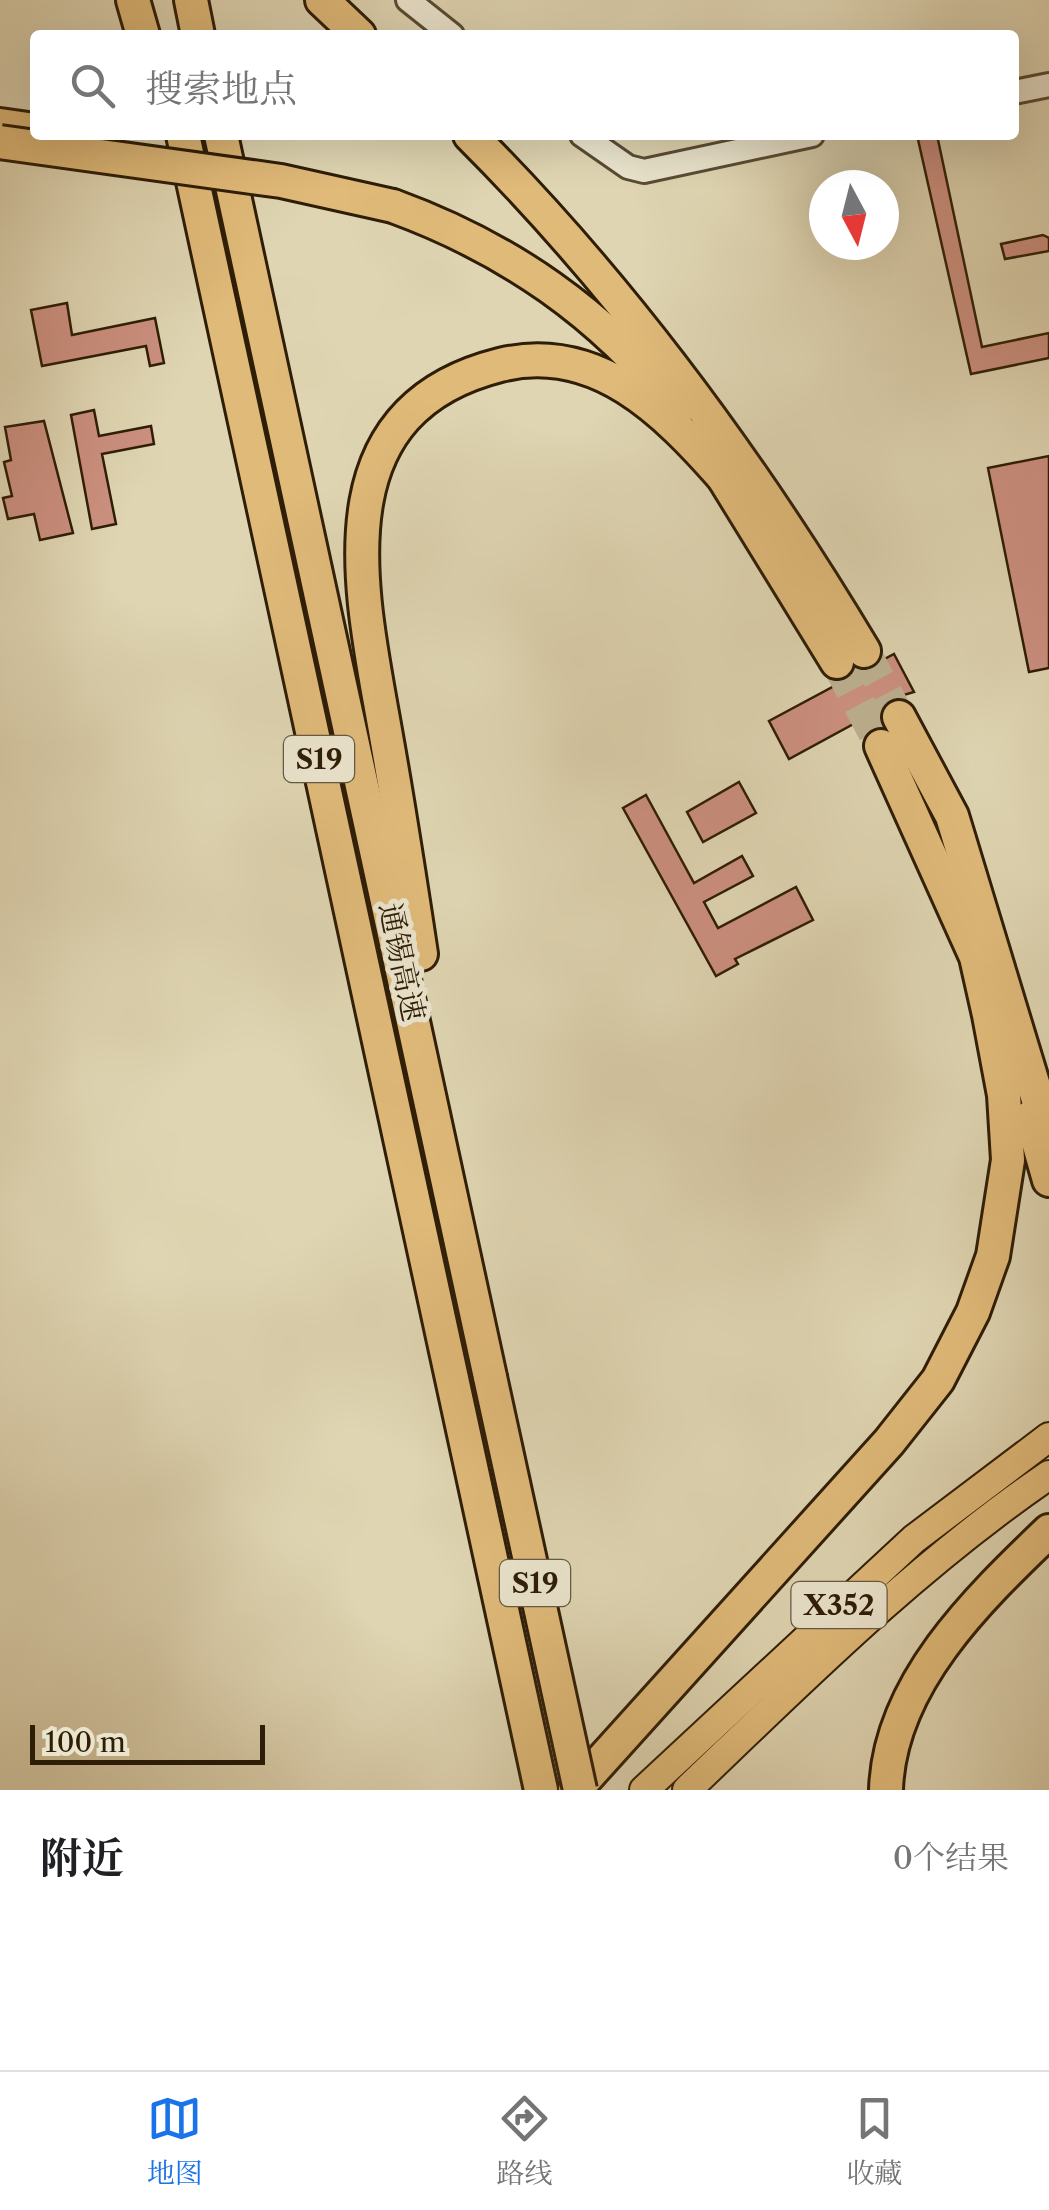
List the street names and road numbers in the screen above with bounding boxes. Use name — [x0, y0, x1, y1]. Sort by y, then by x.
road number: S19 — [284, 736, 354, 782]
street label: 通锡高速 — [371, 899, 433, 1025]
road number: S19 — [500, 1560, 570, 1606]
road number: X352 — [792, 1582, 886, 1628]

